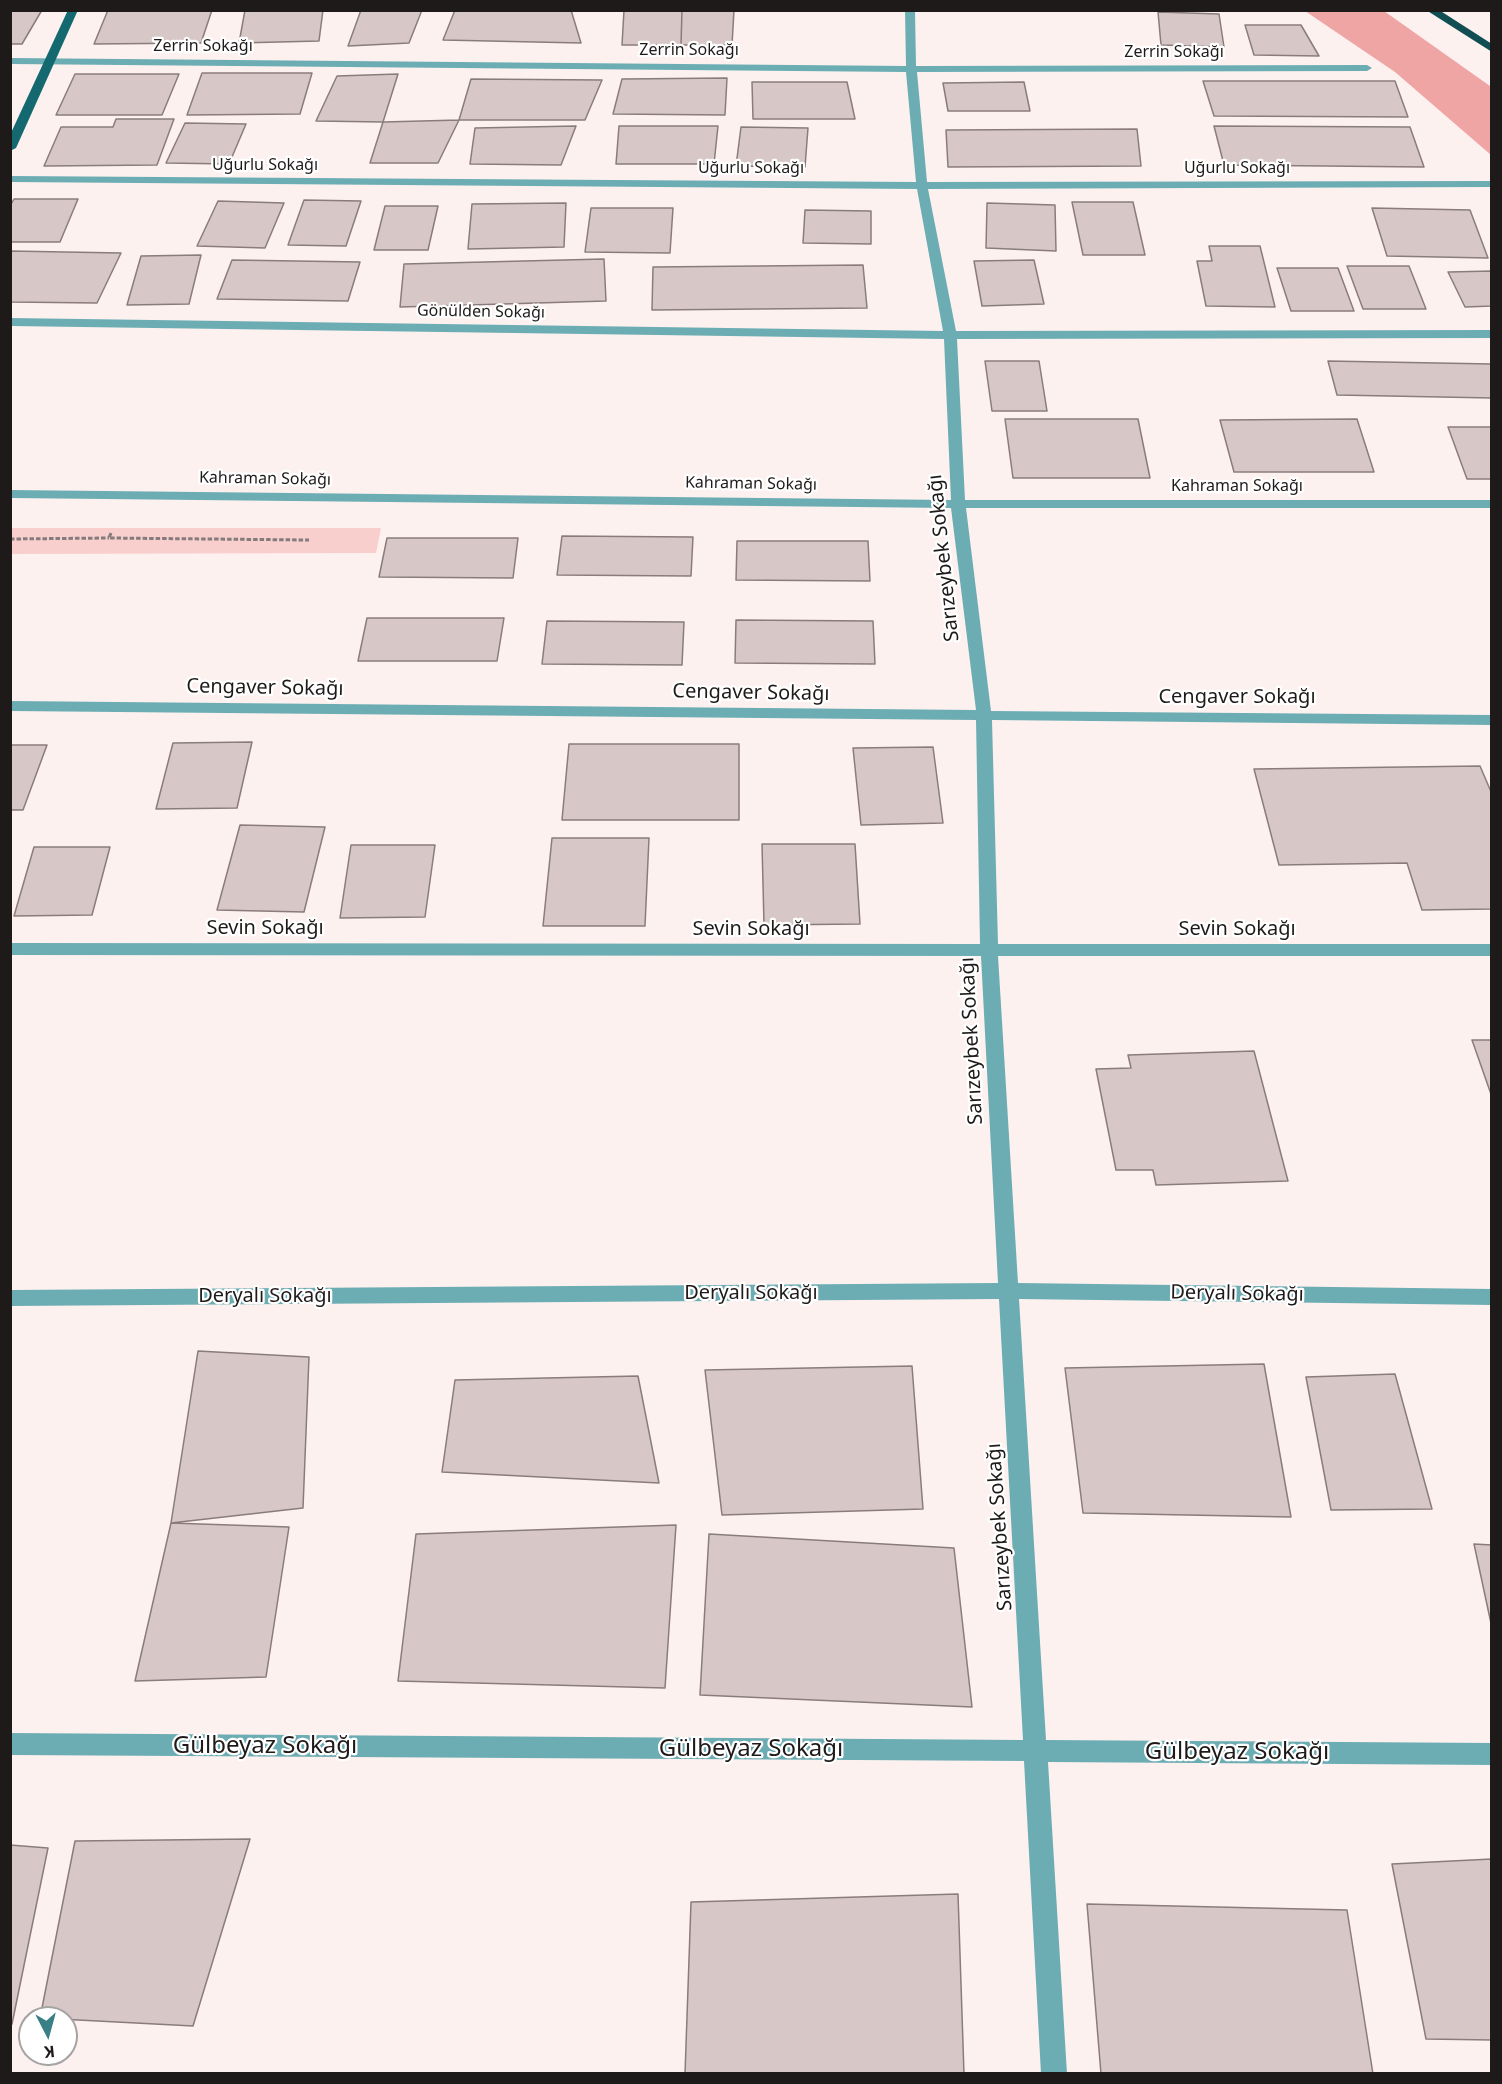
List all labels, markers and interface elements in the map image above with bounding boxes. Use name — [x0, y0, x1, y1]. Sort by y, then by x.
street label: Zerrin Sokağı — [153, 36, 253, 56]
street label: Zerrin Sokağı — [639, 40, 739, 60]
street label: Zerrin Sokağı — [1124, 42, 1224, 62]
street label: Uğurlu Sokağı — [212, 155, 318, 175]
street label: Uğurlu Sokağı — [698, 158, 804, 178]
street label: Uğurlu Sokağı — [1184, 158, 1290, 178]
street label: Gönülden Sokağı — [417, 301, 545, 323]
street label: Kahraman Sokağı — [199, 468, 331, 490]
street label: Kahraman Sokağı — [685, 473, 817, 495]
street label: Sarızeybek Sokağı — [923, 473, 965, 643]
street label: Kahraman Sokağı — [1171, 476, 1303, 496]
street label: Cengaver Sokağı — [186, 675, 344, 701]
street label: Cengaver Sokağı — [672, 680, 830, 706]
street label: Cengaver Sokağı — [1158, 685, 1316, 709]
street label: Sevin Sokağı — [206, 916, 324, 940]
street label: Sevin Sokağı — [692, 917, 810, 941]
street label: Sevin Sokağı — [1178, 917, 1296, 941]
street label: Sarızeybek Sokağı — [956, 956, 988, 1126]
street label: Deryalı Sokağı — [684, 1281, 818, 1305]
street label: Deryalı Sokağı — [1170, 1281, 1304, 1307]
street label: Deryalı Sokağı — [198, 1284, 332, 1308]
street label: Sarızeybek Sokağı — [982, 1442, 1018, 1612]
street label: Gülbeyaz Sokağı — [173, 1732, 357, 1760]
street label: Gülbeyaz Sokağı — [659, 1735, 843, 1763]
street label: Gülbeyaz Sokağı — [1145, 1738, 1329, 1766]
north arrow — [18, 2006, 78, 2066]
text: K — [43, 2040, 56, 2063]

